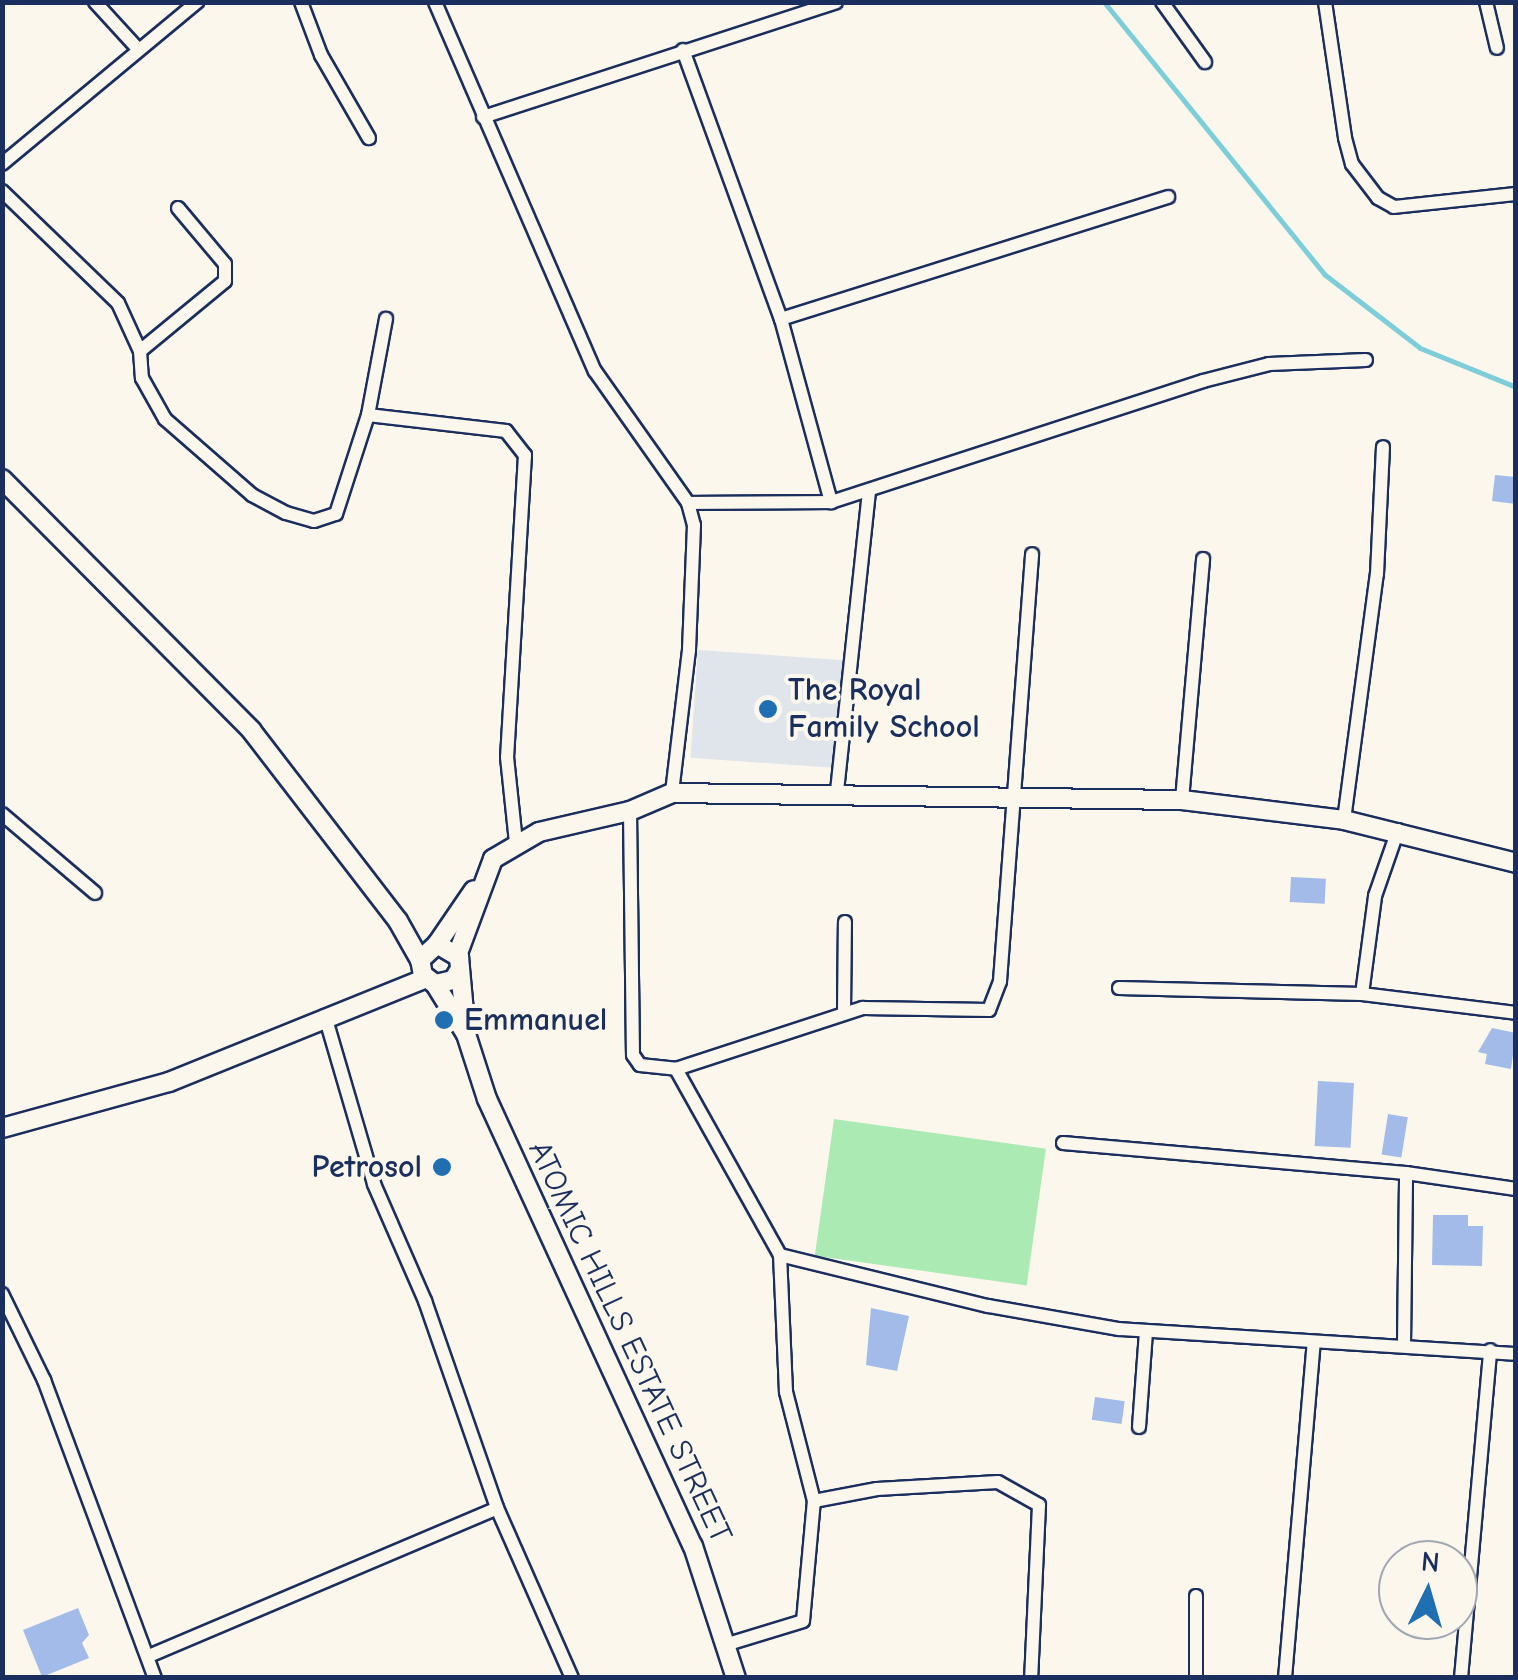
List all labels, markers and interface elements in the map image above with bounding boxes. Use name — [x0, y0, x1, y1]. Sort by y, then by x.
place label: The Royal Family School — [788, 672, 980, 747]
marker: The Royal Family School — [757, 698, 779, 720]
place label: Emmanuel — [464, 1001, 607, 1039]
marker: Emmanuel — [433, 1009, 455, 1031]
street label: ATOMIC HILLS ESTATE STREET — [520, 1135, 740, 1549]
place label: Petrosol — [311, 1148, 422, 1186]
marker: Petrosol — [431, 1156, 453, 1178]
north arrow — [1378, 1540, 1478, 1640]
text: N — [1420, 1545, 1441, 1579]

